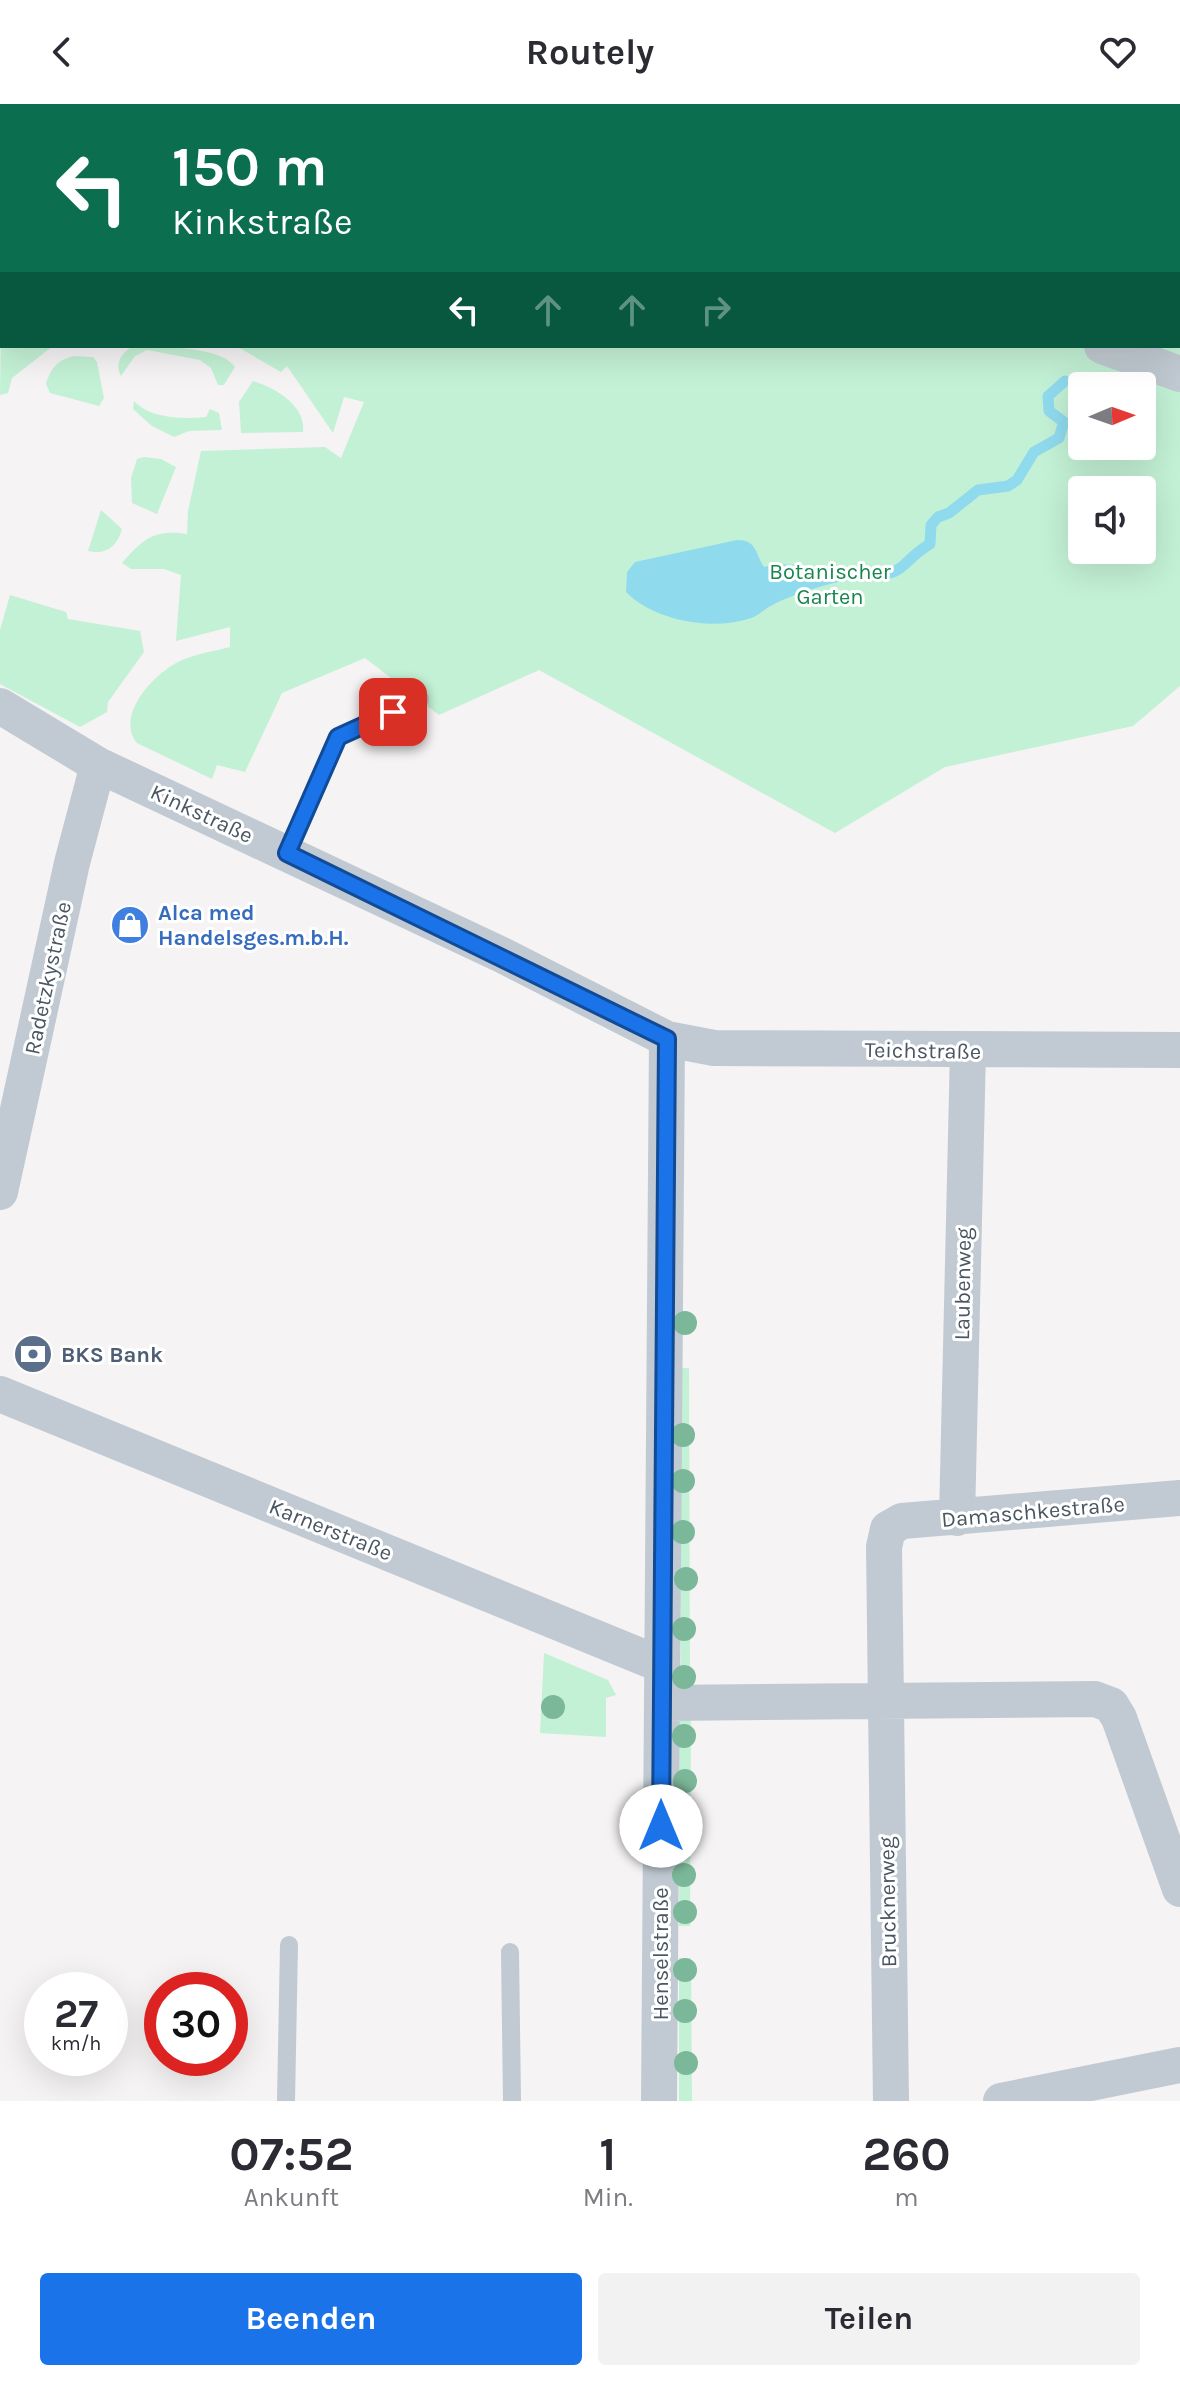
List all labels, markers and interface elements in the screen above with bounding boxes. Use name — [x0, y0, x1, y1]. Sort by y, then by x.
icon: back — [40, 30, 84, 74]
icon: heart — [1096, 30, 1140, 74]
text: Routely — [526, 31, 654, 73]
text: 150 m — [172, 134, 327, 199]
icon: left — [40, 136, 144, 240]
text: Kinkstraße — [172, 201, 352, 243]
icon: left — [442, 288, 486, 332]
icon: ahead — [526, 288, 570, 332]
icon: ahead — [610, 288, 654, 332]
icon: right — [694, 288, 738, 332]
north arrow — [1068, 372, 1156, 460]
map controls — [1068, 372, 1156, 564]
button: sound — [1068, 476, 1156, 564]
park label: Botanischer Garten — [769, 559, 891, 610]
pin — [359, 678, 427, 746]
icon: arrive — [371, 690, 415, 734]
street label: Kinkstraße — [146, 779, 257, 849]
street label: Radetzkystraße — [19, 899, 77, 1057]
place label: Alca med Handelsges.m.b.H. — [158, 900, 349, 951]
shop icon: Alca med Handelsges.m.b.H. — [109, 904, 151, 946]
street label: Teichstraße — [864, 1037, 981, 1065]
street label: Laubenweg — [949, 1227, 977, 1341]
bank icon: BKS Bank — [12, 1333, 54, 1375]
place label: BKS Bank — [61, 1342, 163, 1368]
street label: Damaschkestraße — [940, 1491, 1126, 1533]
street label: Karnerstraße — [265, 1493, 396, 1566]
position arrow — [619, 1784, 703, 1868]
street label: Brucknerweg — [874, 1836, 902, 1968]
street label: Henselstraße — [648, 1888, 674, 2021]
speed limit sign: 30 — [144, 1972, 248, 2076]
text: 27 — [54, 1990, 98, 2037]
text: km/h — [51, 2032, 101, 2055]
text: 07:52 — [229, 2126, 353, 2182]
text: 1 — [599, 2126, 616, 2182]
text: 260 — [862, 2126, 951, 2182]
text: Ankunft — [244, 2182, 339, 2213]
text: Min. — [583, 2182, 633, 2213]
text: m — [894, 2182, 919, 2213]
button: Beenden — [40, 2273, 582, 2365]
button: Teilen — [598, 2273, 1140, 2365]

